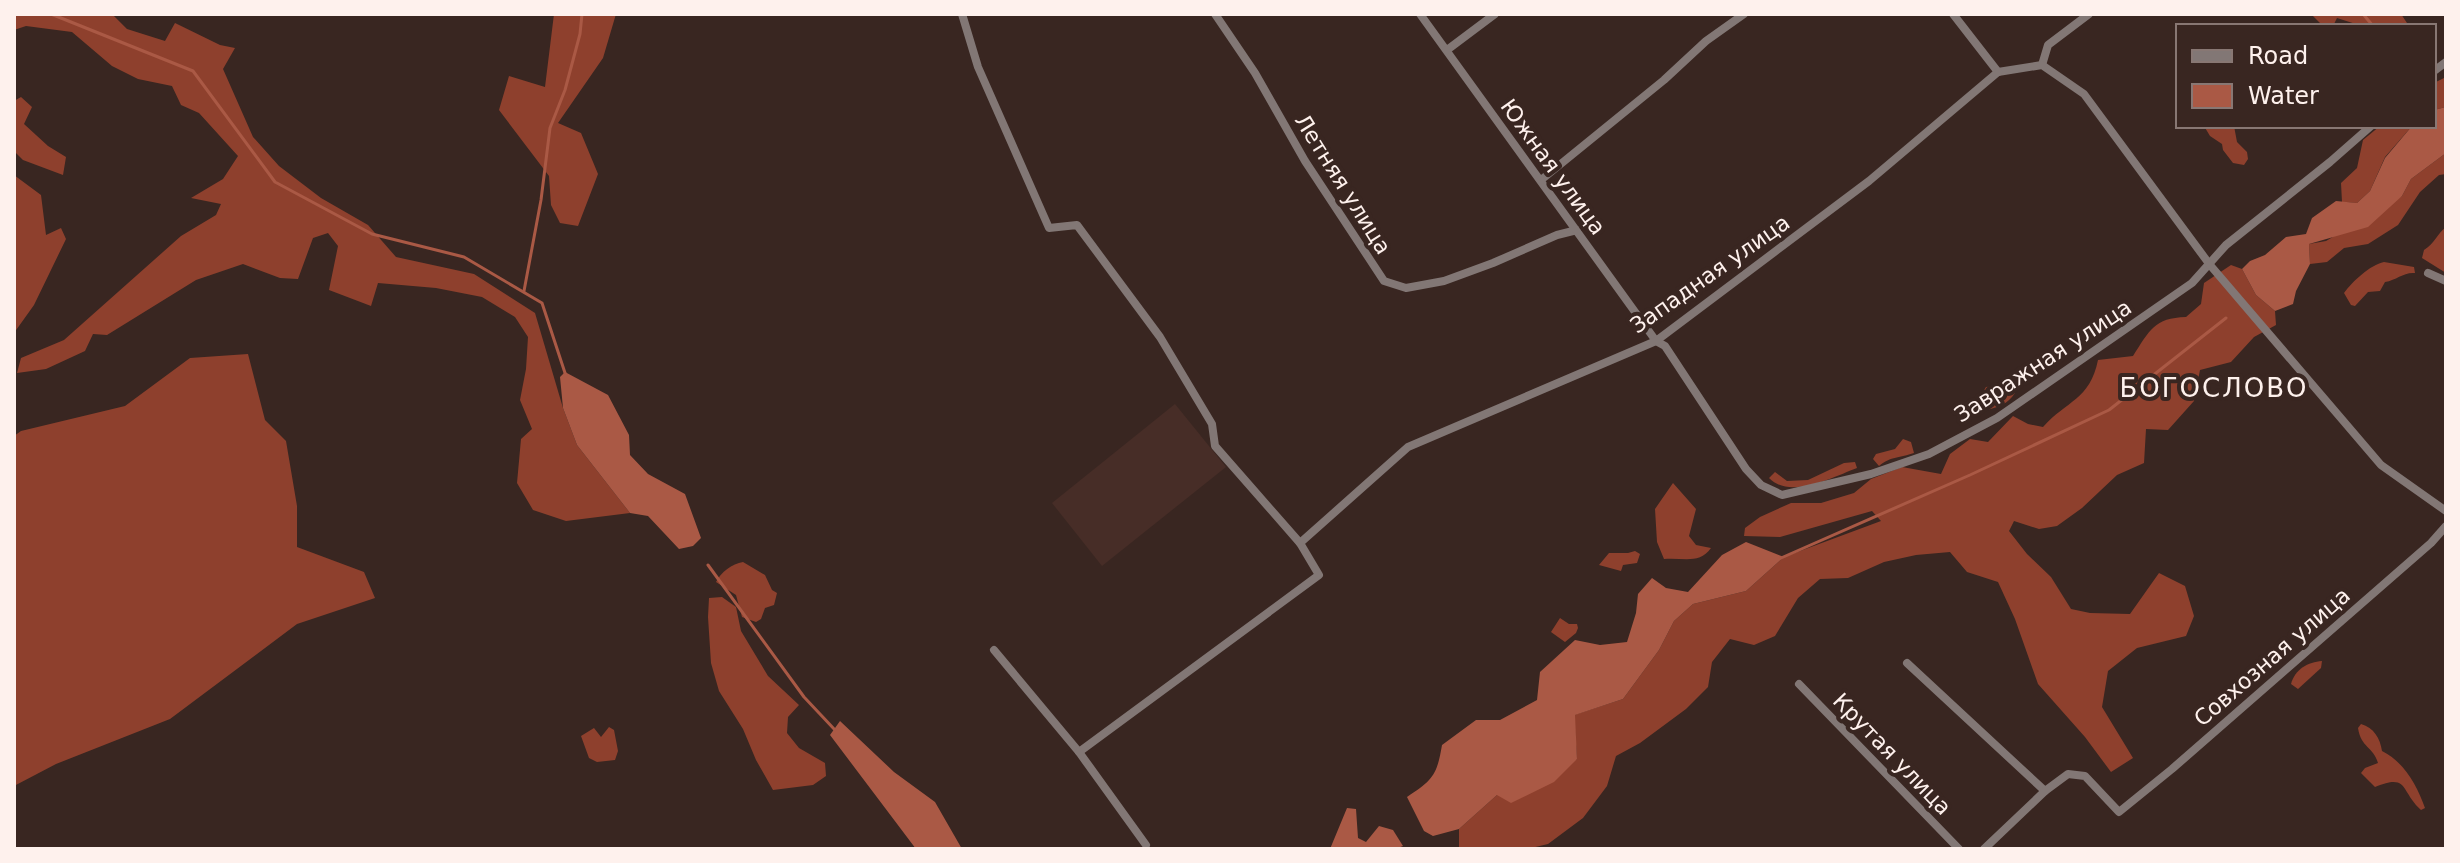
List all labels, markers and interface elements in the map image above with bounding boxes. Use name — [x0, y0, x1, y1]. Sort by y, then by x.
legend — [2176, 24, 2436, 128]
text: Road — [2248, 42, 2308, 70]
text: Water — [2248, 82, 2319, 110]
street label: Южная улица — [1495, 94, 1611, 240]
street label: Летняя улица — [1290, 109, 1396, 259]
street label: Западная улица — [1626, 210, 1794, 338]
street label: Завражная улица — [1950, 294, 2136, 428]
district label: БОГОСЛОВО — [2119, 373, 2309, 403]
street label: Совхозная улица — [2189, 583, 2355, 731]
street label: Крутая улица — [1828, 688, 1956, 820]

